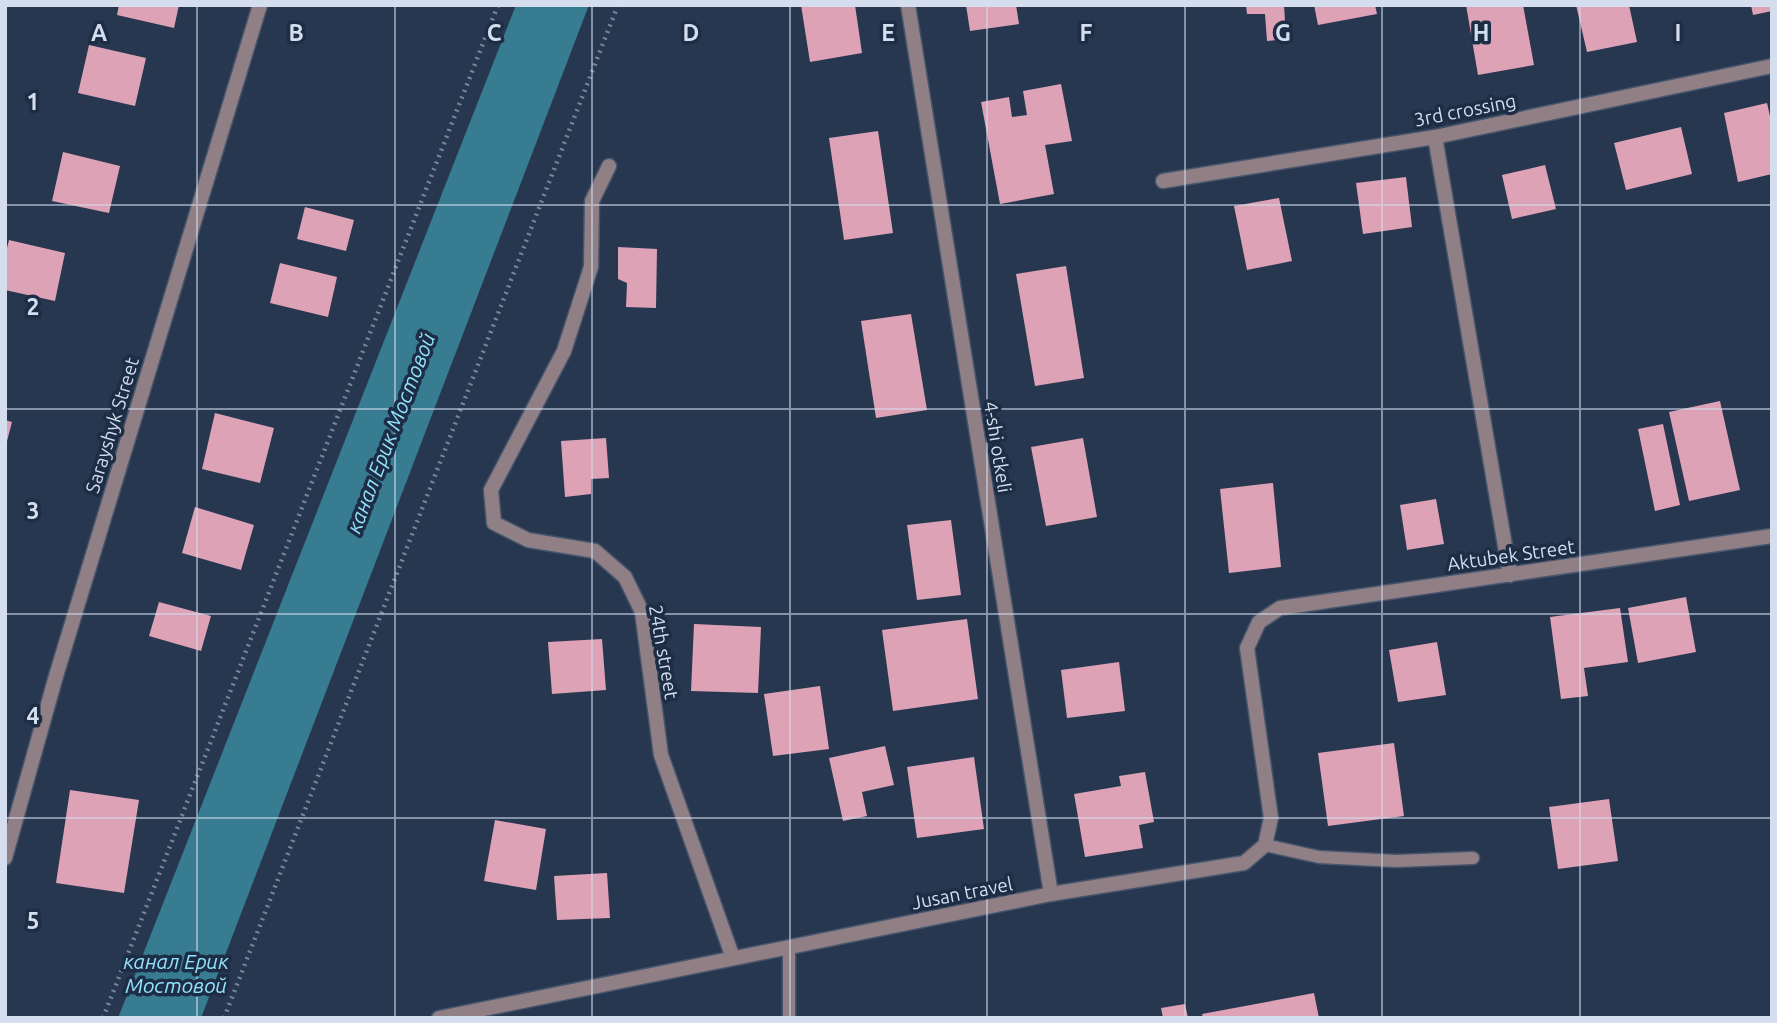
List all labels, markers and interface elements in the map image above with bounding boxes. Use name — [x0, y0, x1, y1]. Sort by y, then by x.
text: A — [91, 20, 107, 45]
text: B — [288, 20, 304, 45]
text: C — [487, 20, 502, 45]
text: D — [683, 20, 699, 45]
text: E — [881, 20, 895, 45]
text: F — [1080, 20, 1093, 45]
text: G — [1275, 20, 1291, 45]
text: H — [1473, 20, 1489, 45]
text: I — [1675, 20, 1681, 45]
text: 1 — [27, 89, 39, 114]
street label: 3rd crossing — [1412, 89, 1518, 131]
text: 2 — [27, 294, 39, 319]
water label: канал Ерик Мостовой — [341, 330, 439, 536]
street label: Sarayshyk Street — [81, 354, 143, 496]
street label: 4-shi otkeli — [980, 400, 1016, 494]
text: 3 — [27, 498, 39, 523]
street label: Aktubek Street — [1446, 535, 1577, 575]
street label: 24th street — [645, 603, 683, 701]
text: 4 — [27, 703, 40, 728]
street label: Jusan travel — [910, 872, 1014, 914]
text: 5 — [27, 908, 39, 933]
water label: канал Ерик Мостовой — [123, 949, 229, 997]

